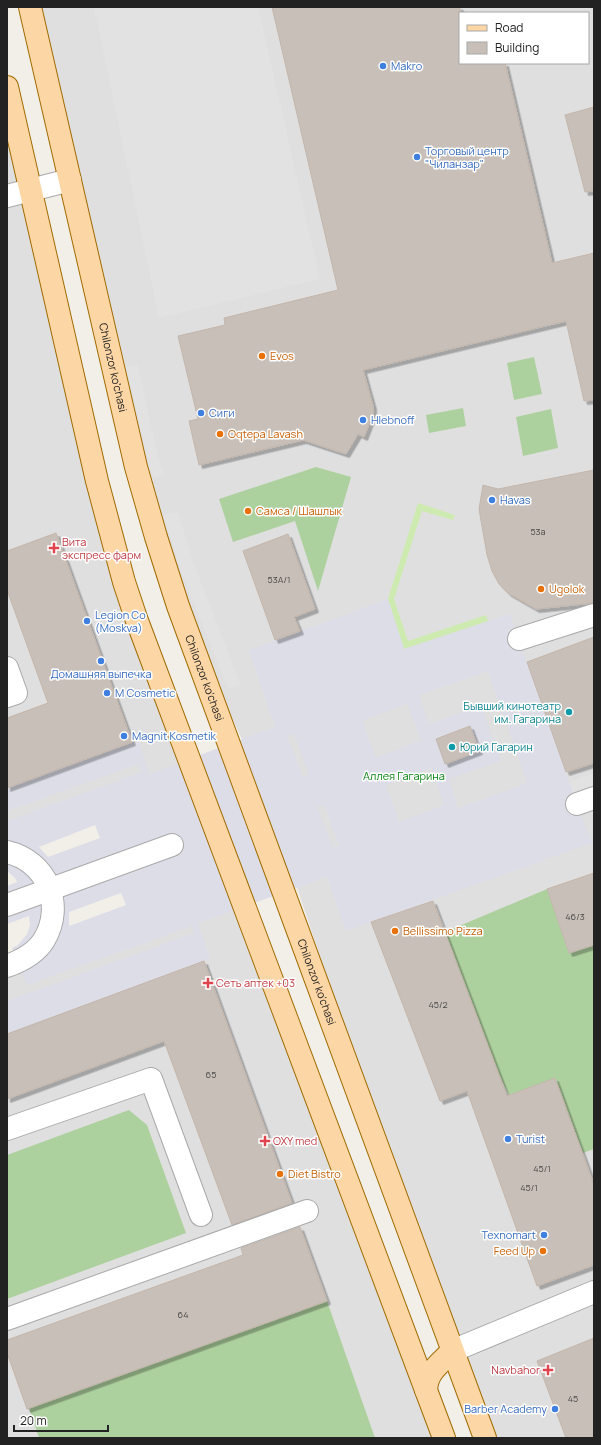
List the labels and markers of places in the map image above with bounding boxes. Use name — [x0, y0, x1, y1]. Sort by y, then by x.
place label: Makro — [391, 58, 423, 73]
marker: Makro — [378, 61, 388, 71]
place label: Торговый центр "Чиланзар" — [425, 143, 509, 171]
marker: Торговый центр "Чиланзар" — [412, 152, 422, 162]
place label: Evos — [270, 348, 294, 363]
marker: Evos — [257, 351, 267, 361]
place label: Сиги — [209, 405, 235, 420]
marker: Сиги — [196, 408, 206, 418]
place label: Hlebnoff — [371, 412, 415, 427]
marker: Hlebnoff — [358, 415, 368, 425]
place label: Oqtepa Lavash — [228, 426, 303, 441]
marker: Oqtepa Lavash — [215, 429, 225, 439]
place label: Havas — [500, 492, 531, 507]
marker: Havas — [487, 495, 497, 505]
place label: Самса / Шашлык — [256, 503, 343, 518]
marker: Самса / Шашлык — [243, 506, 253, 516]
place label: Вита экспресс фарм — [62, 534, 141, 562]
marker: Вита экспресс фарм — [49, 543, 59, 553]
place label: Ugolok — [549, 581, 585, 596]
marker: Ugolok — [536, 584, 546, 594]
place label: Legion Co (Moskva) — [95, 607, 146, 635]
marker: Legion Co (Moskva) — [82, 616, 92, 626]
marker: Домашняя выпечка — [96, 656, 106, 666]
place label: Домашняя выпечка — [50, 666, 152, 681]
place label: M Cosmetic — [115, 685, 175, 700]
marker: M Cosmetic — [102, 688, 112, 698]
place label: Бывший кинотеатр им. Гагарина — [463, 698, 561, 726]
marker: Бывший кинотеатр им. Гагарина — [564, 707, 574, 717]
place label: Magnit Kosmetik — [132, 728, 217, 743]
marker: Magnit Kosmetik — [119, 731, 129, 741]
place label: Юрий Гагарин — [460, 739, 533, 754]
marker: Юрий Гагарин — [447, 742, 457, 752]
place label: Bellissimo Pizza — [403, 923, 483, 938]
marker: Bellissimo Pizza — [390, 926, 400, 936]
place label: Сеть аптек +03 — [216, 975, 295, 990]
marker: Сеть аптек +03 — [203, 978, 213, 988]
place label: Turist — [516, 1131, 545, 1146]
place label: OXY med — [273, 1133, 317, 1148]
marker: Turist — [503, 1134, 513, 1144]
marker: OXY med — [260, 1136, 270, 1146]
place label: Diet Bistro — [288, 1166, 341, 1181]
marker: Diet Bistro — [275, 1169, 285, 1179]
place label: Texnomart — [481, 1227, 536, 1242]
marker: Texnomart — [539, 1230, 549, 1240]
place label: Feed Up — [494, 1243, 535, 1258]
marker: Feed Up — [538, 1246, 548, 1256]
place label: Navbahor — [491, 1362, 540, 1377]
marker: Navbahor — [543, 1365, 553, 1375]
place label: Barber Academy — [464, 1401, 547, 1416]
marker: Barber Academy — [550, 1404, 560, 1414]

